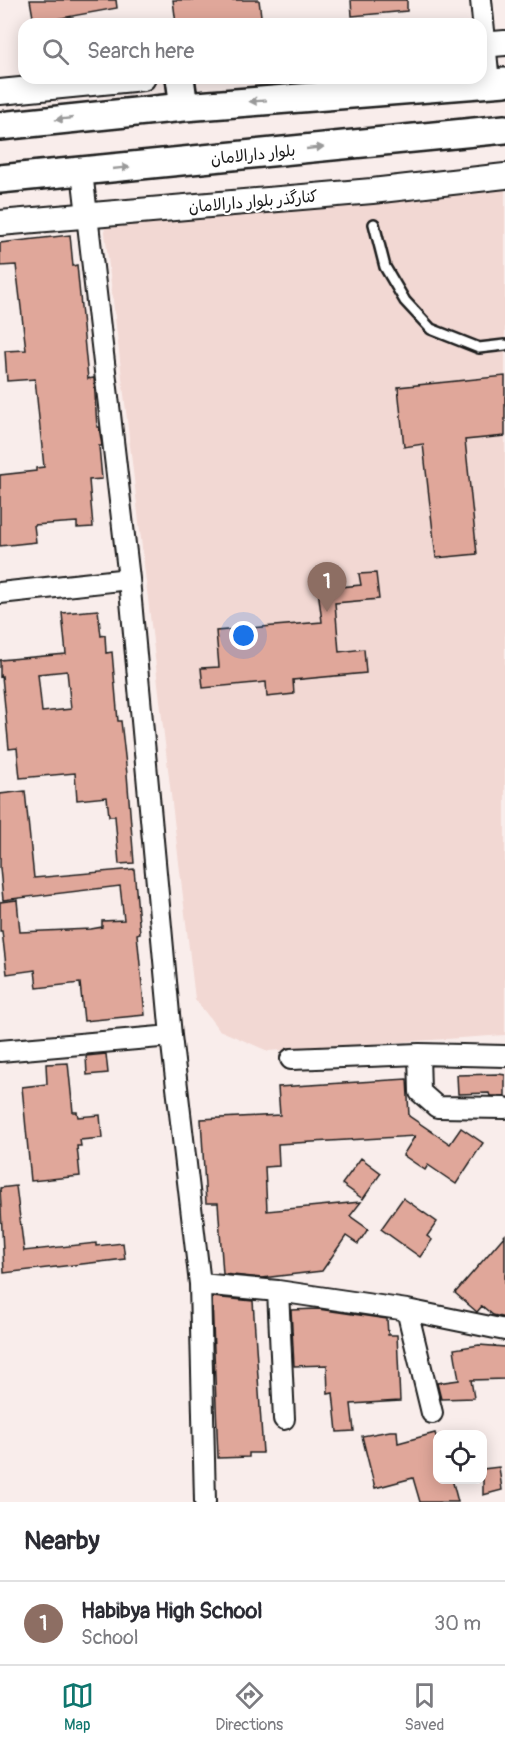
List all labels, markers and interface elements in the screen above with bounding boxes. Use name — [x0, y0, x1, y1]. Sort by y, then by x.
search box — [18, 18, 487, 84]
icon: search — [39, 35, 72, 68]
text: Search here — [87, 37, 194, 65]
one-way arrow — [249, 96, 268, 106]
one-way arrow — [55, 114, 74, 124]
street label: بلوار دارالامان — [210, 141, 297, 169]
one-way arrow — [306, 143, 325, 153]
one-way arrow — [112, 163, 131, 173]
street label: کنارگذر بلوار دارالامان — [188, 186, 319, 218]
pin: 1 — [308, 562, 346, 612]
your location — [229, 621, 258, 650]
map controls — [433, 1430, 487, 1484]
button: locate — [433, 1430, 487, 1484]
text: Nearby — [24, 1525, 100, 1557]
text: Habibya High School — [81, 1597, 262, 1625]
text: 1 — [40, 1611, 47, 1636]
text: 30 m — [434, 1611, 481, 1636]
text: School — [81, 1625, 138, 1650]
tab: Map — [61, 1679, 94, 1735]
tab: Directions — [215, 1679, 283, 1735]
tab: Saved — [405, 1679, 444, 1735]

